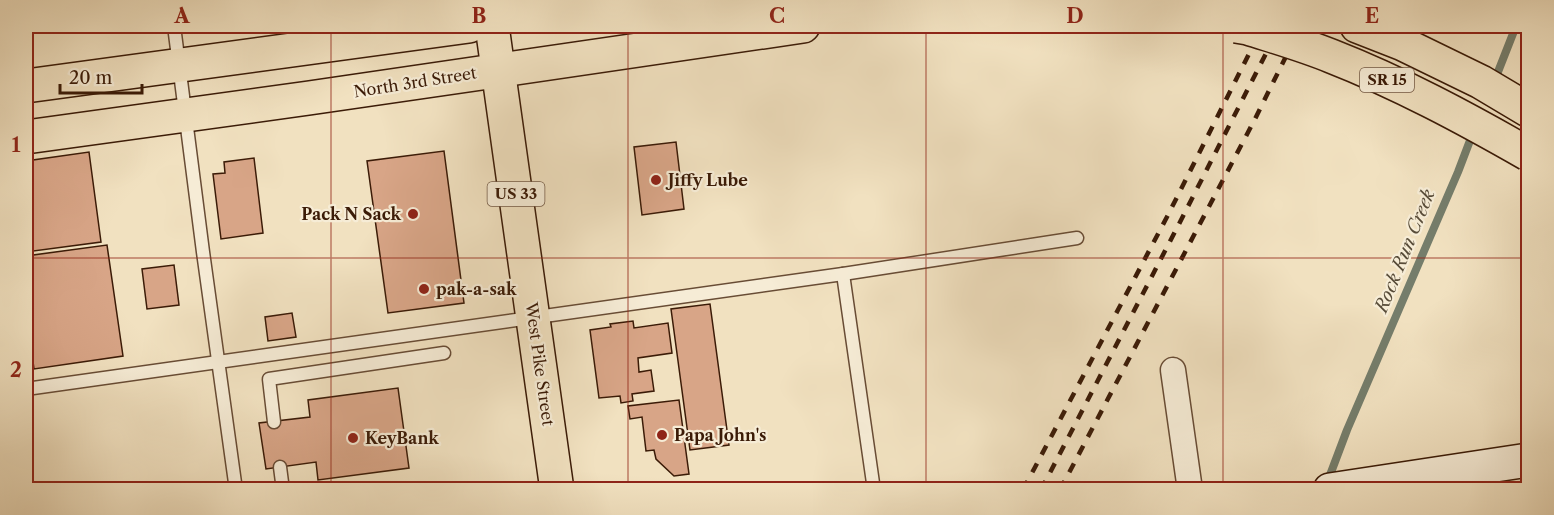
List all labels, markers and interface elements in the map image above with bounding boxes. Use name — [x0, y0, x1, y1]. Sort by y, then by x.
text: A — [173, 4, 190, 28]
text: B — [472, 4, 487, 28]
text: C — [769, 4, 785, 28]
text: D — [1066, 4, 1084, 28]
text: E — [1365, 4, 1379, 28]
scale bar — [60, 57, 142, 95]
street label: North 3rd Street — [352, 62, 478, 102]
text: 20 m — [69, 67, 113, 89]
road number: SR 15 — [1360, 68, 1414, 92]
text: 1 — [12, 133, 21, 157]
place label: Jiffy Lube — [665, 170, 748, 190]
marker: Jiffy Lube — [649, 173, 663, 187]
road number: US 33 — [488, 182, 544, 206]
water label: Rock Run Creek — [1370, 186, 1440, 318]
place label: Pack N Sack — [301, 204, 401, 224]
marker: Pack N Sack — [406, 207, 420, 221]
place label: pak-a-sak — [436, 279, 517, 299]
marker: pak-a-sak — [417, 282, 431, 296]
street label: West Pike Street — [521, 300, 559, 427]
text: 2 — [10, 358, 22, 382]
place label: Papa John's — [674, 425, 766, 445]
place label: KeyBank — [365, 428, 439, 448]
marker: Papa John's — [655, 428, 669, 442]
marker: KeyBank — [346, 431, 360, 445]

